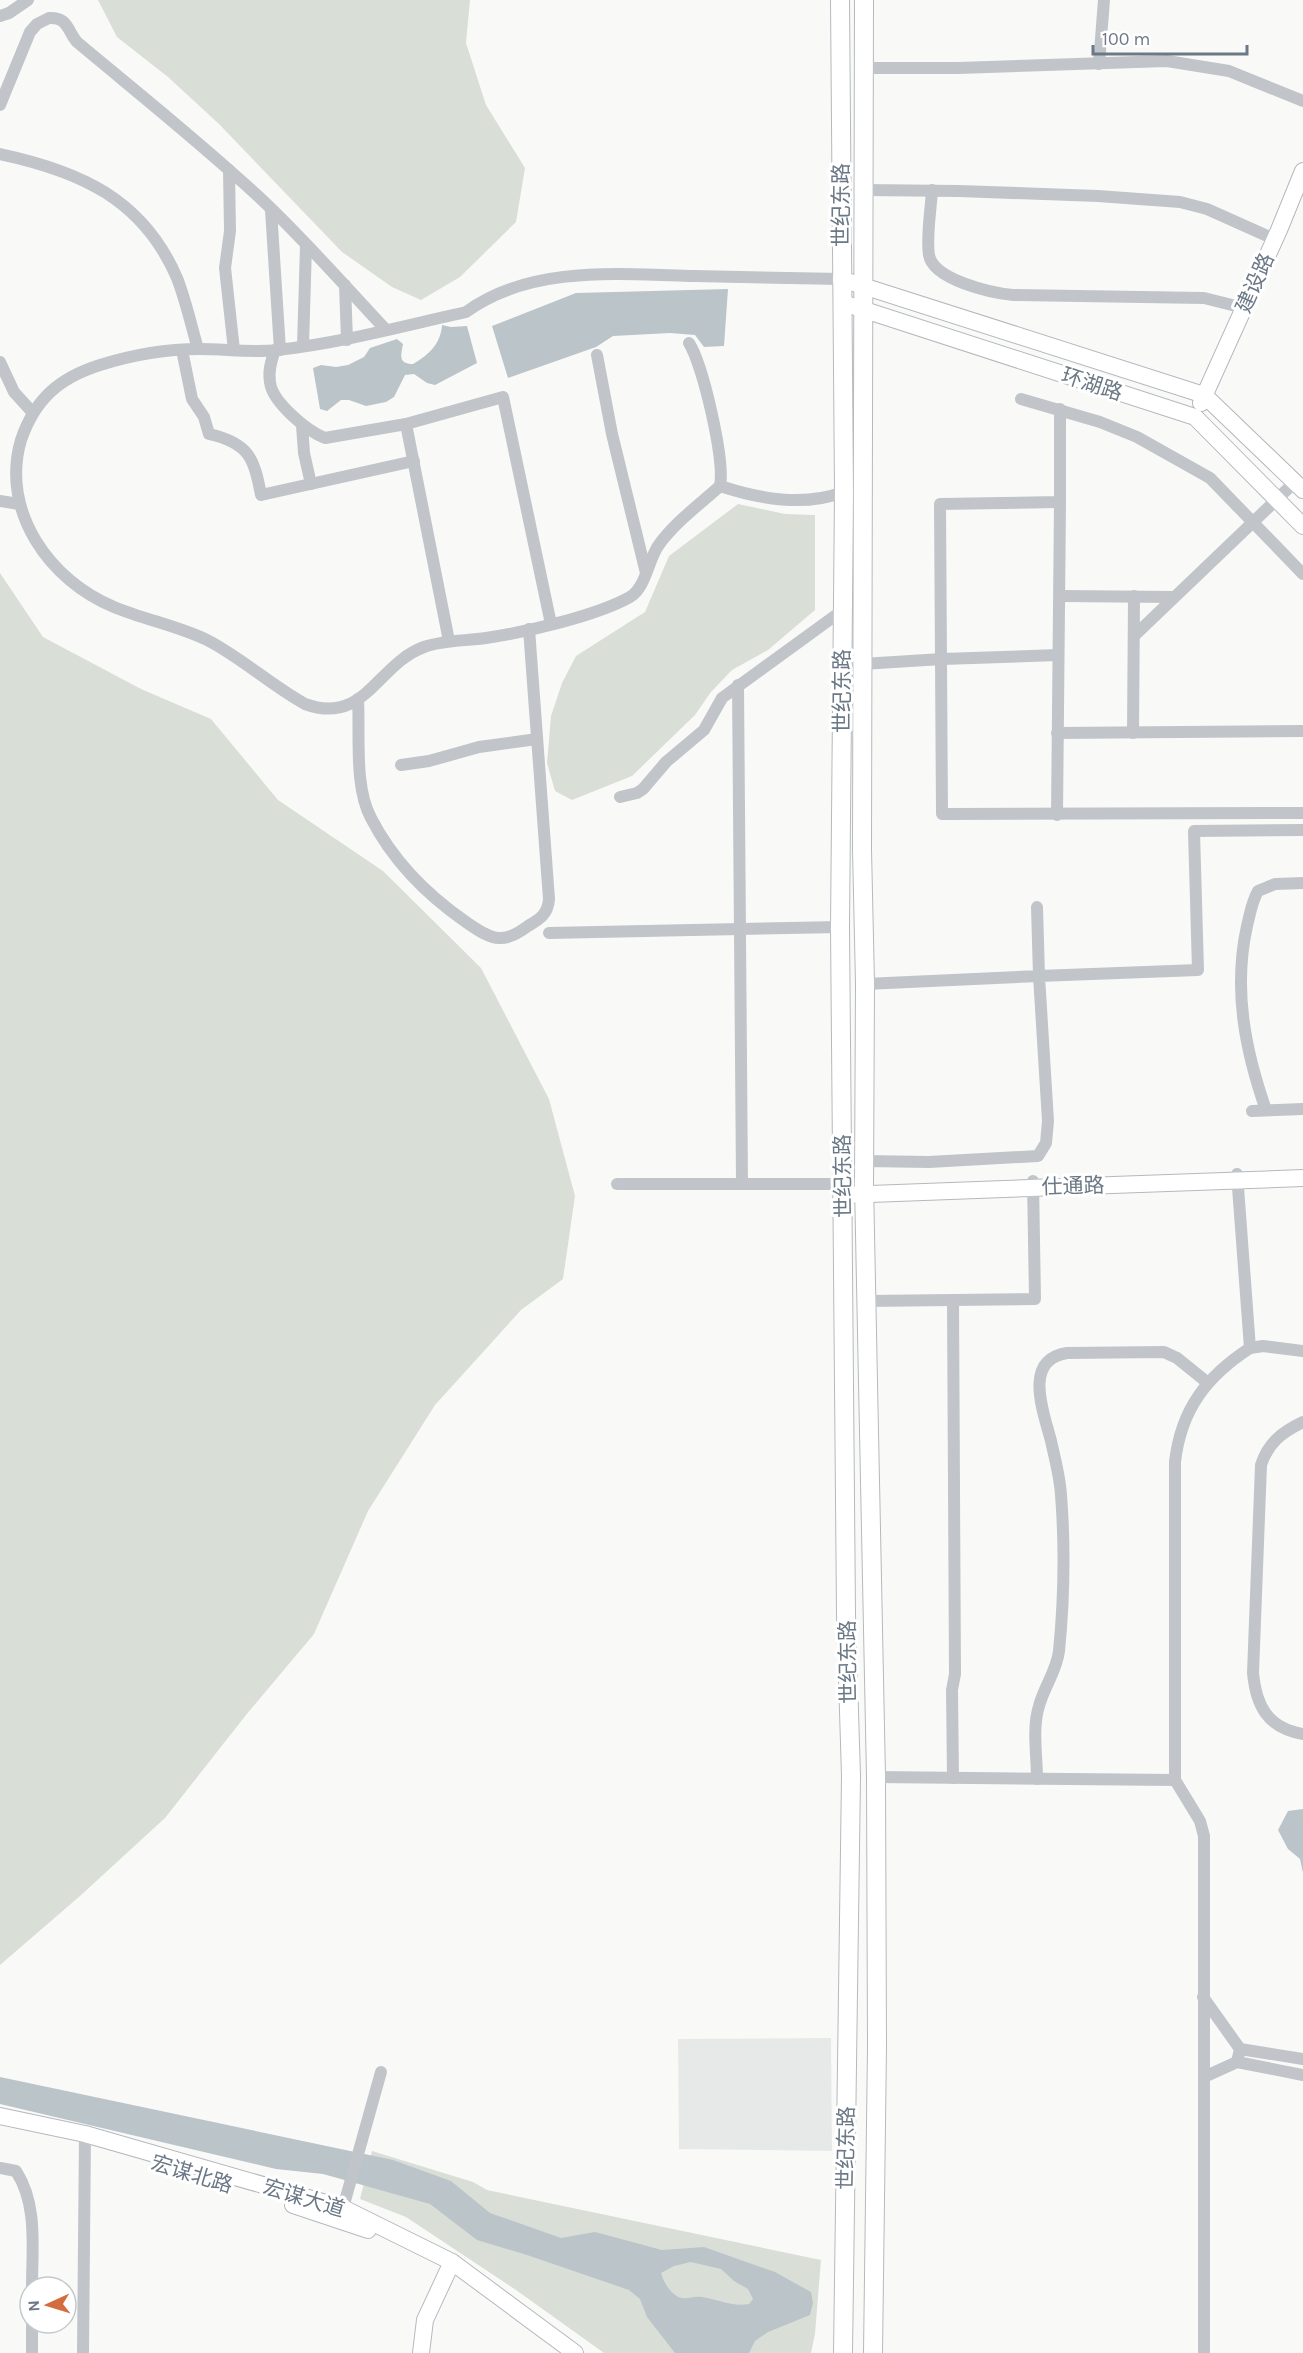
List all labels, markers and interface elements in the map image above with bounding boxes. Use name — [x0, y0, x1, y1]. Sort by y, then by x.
scale bar — [1093, 18, 1248, 56]
text: 100 m — [1102, 28, 1150, 50]
street label: 世纪东路 — [829, 163, 853, 247]
street label: 建设路 — [1231, 249, 1279, 317]
street label: 环湖路 — [1058, 363, 1126, 405]
street label: 世纪东路 — [830, 649, 854, 733]
street label: 世纪东路 — [830, 1134, 856, 1218]
street label: 仕通路 — [1041, 1173, 1105, 1199]
street label: 世纪东路 — [835, 1620, 861, 1704]
street label: 世纪东路 — [833, 2106, 859, 2190]
street label: 宏谋北路 — [148, 2150, 236, 2198]
street label: 宏谋大道 — [260, 2174, 348, 2222]
north arrow — [18, 2275, 78, 2335]
text: N — [24, 2300, 43, 2312]

